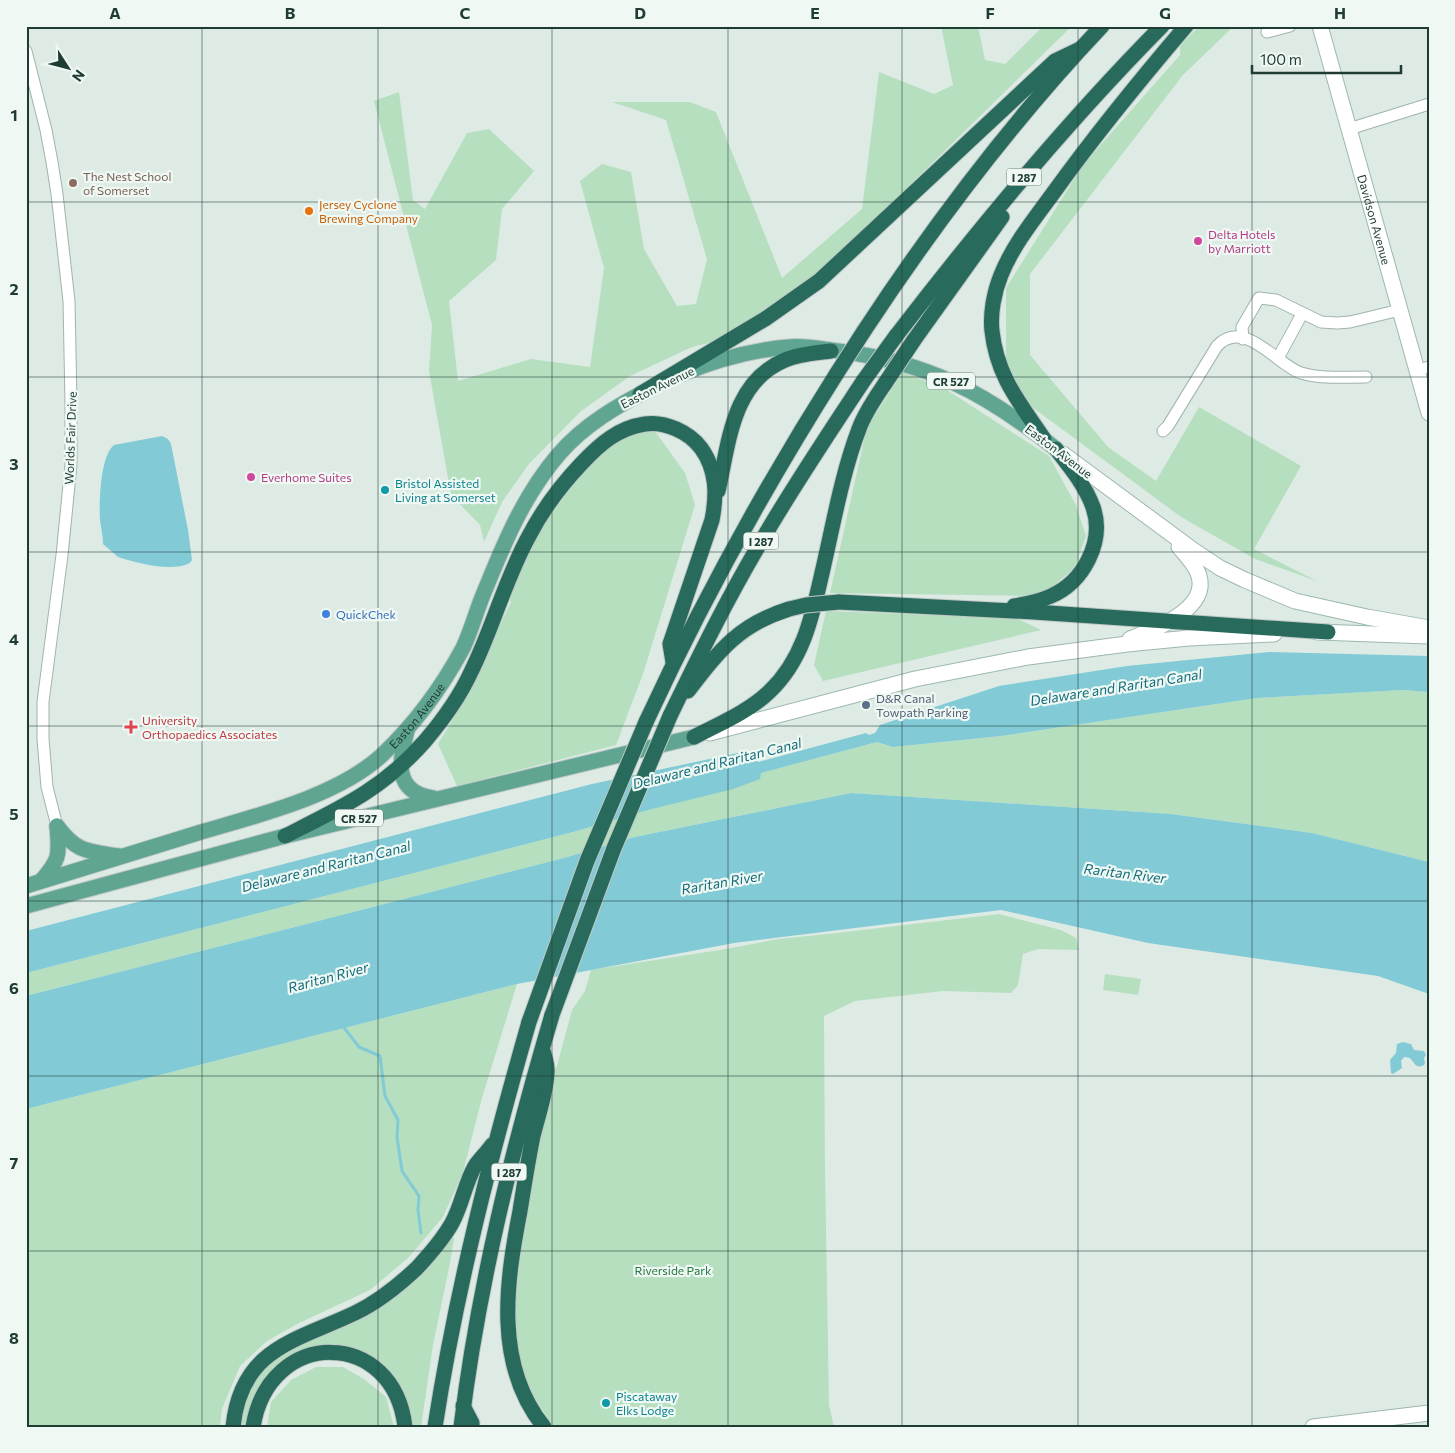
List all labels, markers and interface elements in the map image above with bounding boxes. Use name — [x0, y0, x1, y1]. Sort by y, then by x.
text: A — [109, 3, 121, 22]
text: B — [285, 3, 296, 22]
text: C — [460, 3, 471, 22]
text: D — [634, 3, 646, 22]
text: E — [810, 3, 820, 22]
text: F — [985, 3, 995, 22]
text: G — [1159, 3, 1171, 22]
text: H — [1334, 3, 1346, 22]
north arrow — [42, 42, 92, 92]
scale bar — [1252, 42, 1401, 74]
text: 100 m — [1260, 50, 1302, 68]
text: N — [69, 67, 89, 85]
text: 1 — [10, 105, 18, 124]
road number: I 287 — [1006, 168, 1042, 186]
place label: The Nest School of Somerset — [83, 169, 171, 197]
street label: Davidson Avenue — [1355, 173, 1394, 266]
marker: The Nest School of Somerset — [67, 177, 79, 189]
place label: Jersey Cyclone Brewing Company — [319, 197, 418, 225]
marker: Jersey Cyclone Brewing Company — [303, 205, 315, 217]
place label: Delta Hotels by Marriott — [1208, 227, 1275, 255]
marker: Delta Hotels by Marriott — [1192, 235, 1204, 247]
text: 2 — [9, 279, 19, 298]
street label: Easton Avenue — [618, 363, 696, 411]
road number: CR 527 — [927, 372, 975, 390]
street label: Worlds Fair Drive — [61, 391, 79, 485]
street label: Easton Avenue — [1023, 421, 1095, 481]
text: 3 — [9, 454, 19, 473]
place label: Everhome Suites — [261, 470, 352, 484]
marker: Everhome Suites — [245, 471, 257, 483]
place label: Bristol Assisted Living at Somerset — [395, 476, 496, 504]
marker: Bristol Assisted Living at Somerset — [379, 484, 391, 496]
road number: I 287 — [744, 532, 778, 550]
place label: QuickChek — [336, 607, 396, 621]
marker: QuickChek — [320, 608, 332, 620]
text: 4 — [9, 629, 19, 648]
water label: Delaware and Raritan Canal — [1029, 665, 1204, 709]
street label: Easton Avenue — [386, 680, 447, 751]
place label: D&R Canal Towpath Parking — [876, 691, 969, 719]
marker: D&R Canal Towpath Parking — [860, 699, 872, 711]
place label: University Orthopaedics Associates — [142, 713, 277, 741]
marker: University Orthopaedics Associates — [124, 720, 138, 734]
water label: Delaware and Raritan Canal — [631, 734, 804, 792]
text: 5 — [9, 804, 19, 823]
road number: CR 527 — [335, 810, 383, 826]
water label: Delaware and Raritan Canal — [240, 837, 413, 895]
water label: Raritan River — [1083, 860, 1167, 887]
water label: Raritan River — [680, 866, 765, 898]
water label: Raritan River — [286, 958, 370, 996]
text: 6 — [9, 978, 19, 997]
text: 7 — [10, 1153, 19, 1172]
road number: I 287 — [492, 1164, 526, 1180]
park label: Riverside Park — [634, 1263, 712, 1277]
text: 8 — [9, 1328, 19, 1347]
place label: Piscataway Elks Lodge — [616, 1389, 677, 1417]
marker: Piscataway Elks Lodge — [600, 1397, 612, 1409]

